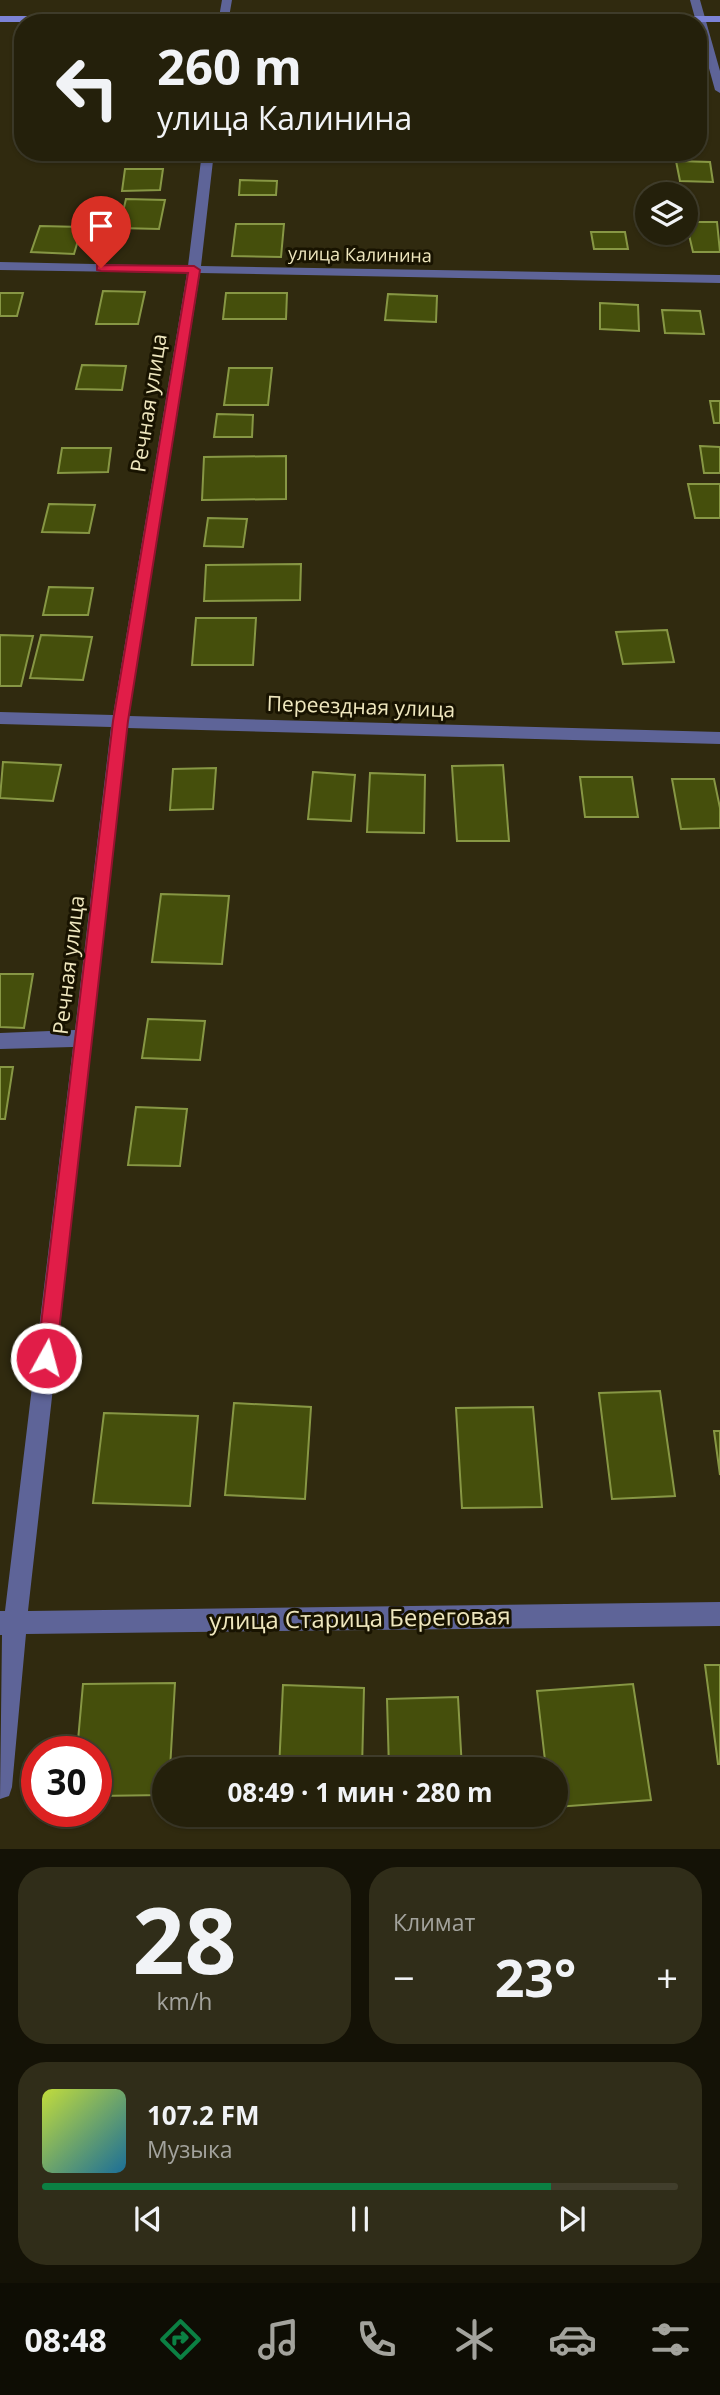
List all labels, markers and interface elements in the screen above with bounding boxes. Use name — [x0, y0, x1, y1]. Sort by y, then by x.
text: 260 m — [157, 33, 302, 99]
icon: left — [42, 42, 133, 133]
text: улица Калинина — [157, 96, 412, 139]
map controls — [635, 182, 698, 245]
button: layers — [635, 182, 698, 245]
pin — [71, 196, 131, 268]
icon: arrive — [82, 207, 120, 245]
street label: улица Калинина — [288, 241, 432, 267]
street label: Речная улица — [123, 332, 173, 474]
street label: Переездная улица — [266, 689, 456, 723]
street label: Речная улица — [46, 894, 90, 1036]
position arrow — [9, 1321, 83, 1395]
street label: улица Старица Береговая — [209, 1598, 511, 1637]
speed limit sign: 30 — [21, 1736, 112, 1827]
text: 08:49 · 1 мин · 280 m — [227, 1774, 493, 1810]
text: 28 — [132, 1877, 237, 2001]
text: Климат — [393, 1906, 475, 1938]
text: 23° — [495, 1941, 576, 2012]
text: − — [393, 1951, 415, 2003]
text: + — [656, 1951, 678, 2003]
text: km/h — [157, 1985, 212, 2017]
text: 107.2 FM — [147, 2097, 259, 2133]
text: Музыка — [147, 2133, 233, 2165]
icon: previous — [129, 2200, 167, 2238]
icon: pause — [341, 2200, 379, 2238]
icon: next — [553, 2200, 591, 2238]
icon: directions — [156, 2315, 205, 2364]
icon: music — [254, 2315, 303, 2364]
icon: phone — [352, 2315, 401, 2364]
icon: climate — [450, 2315, 499, 2364]
icon: car — [548, 2315, 597, 2364]
icon: filters — [646, 2315, 695, 2364]
text: 08:48 — [25, 2318, 107, 2361]

